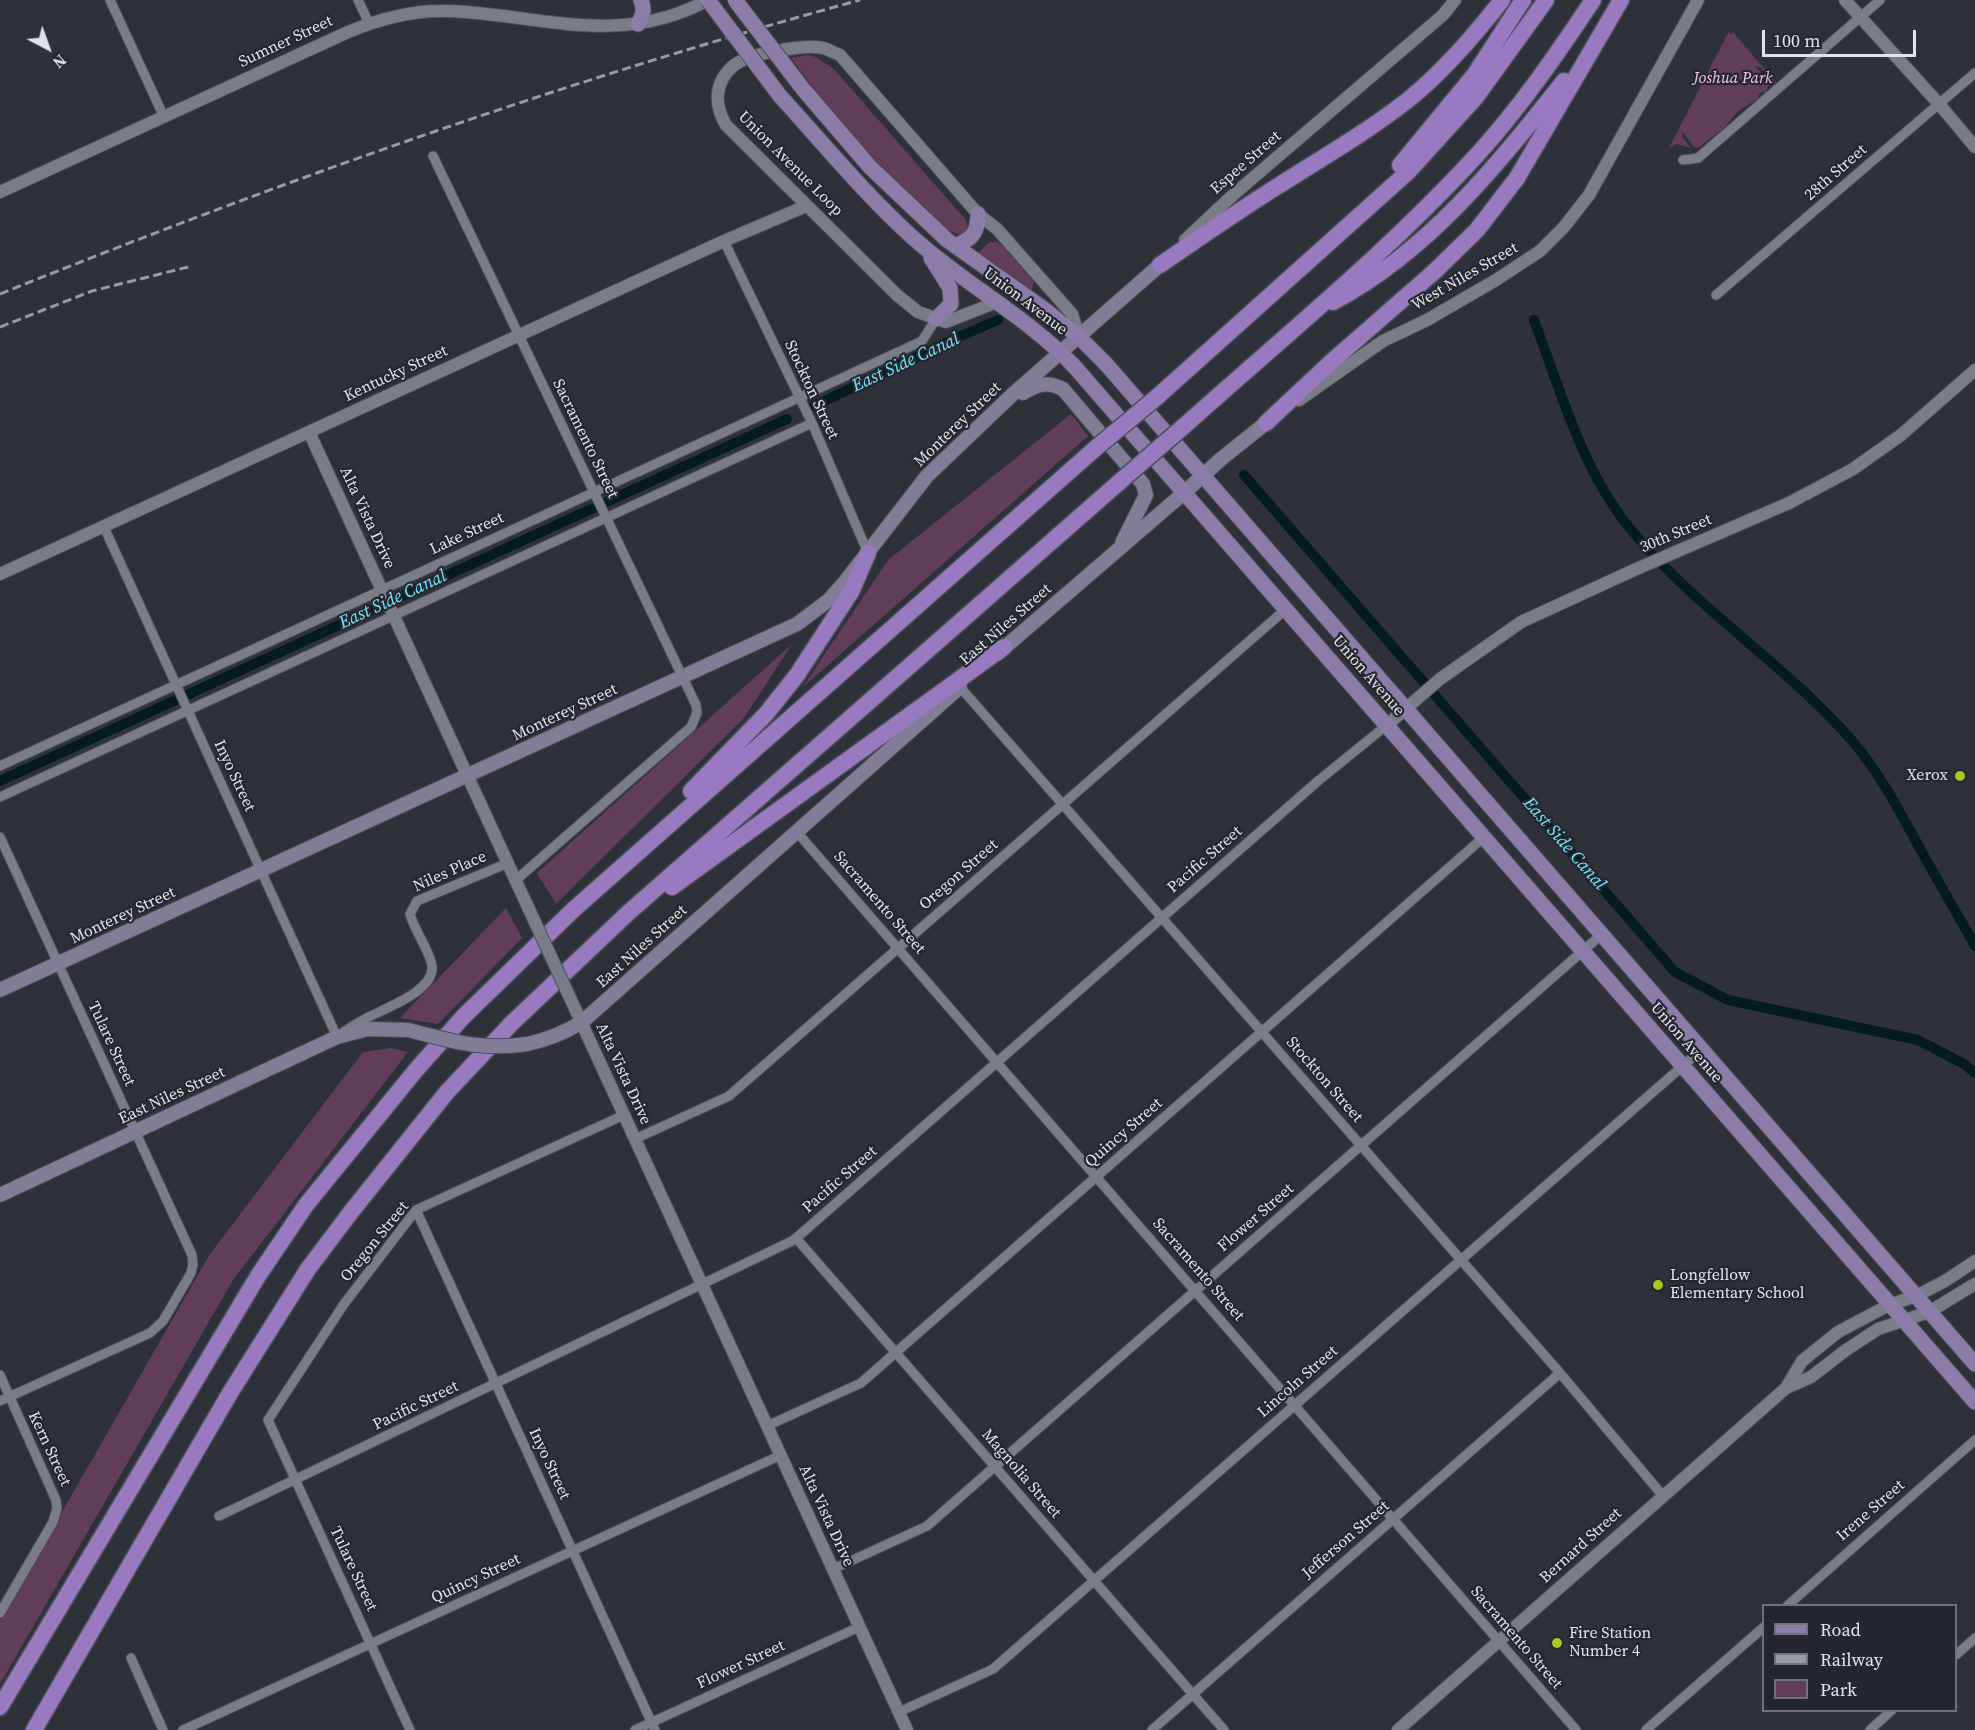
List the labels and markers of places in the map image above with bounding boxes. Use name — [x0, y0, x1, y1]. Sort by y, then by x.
place label: Xerox — [1906, 766, 1948, 786]
marker: Xerox — [1953, 769, 1967, 783]
place label: Longfellow Elementary School — [1670, 1266, 1804, 1304]
marker: Longfellow Elementary School — [1651, 1278, 1665, 1292]
place label: Fire Station Number 4 — [1569, 1624, 1651, 1662]
marker: Fire Station Number 4 — [1550, 1636, 1564, 1650]

